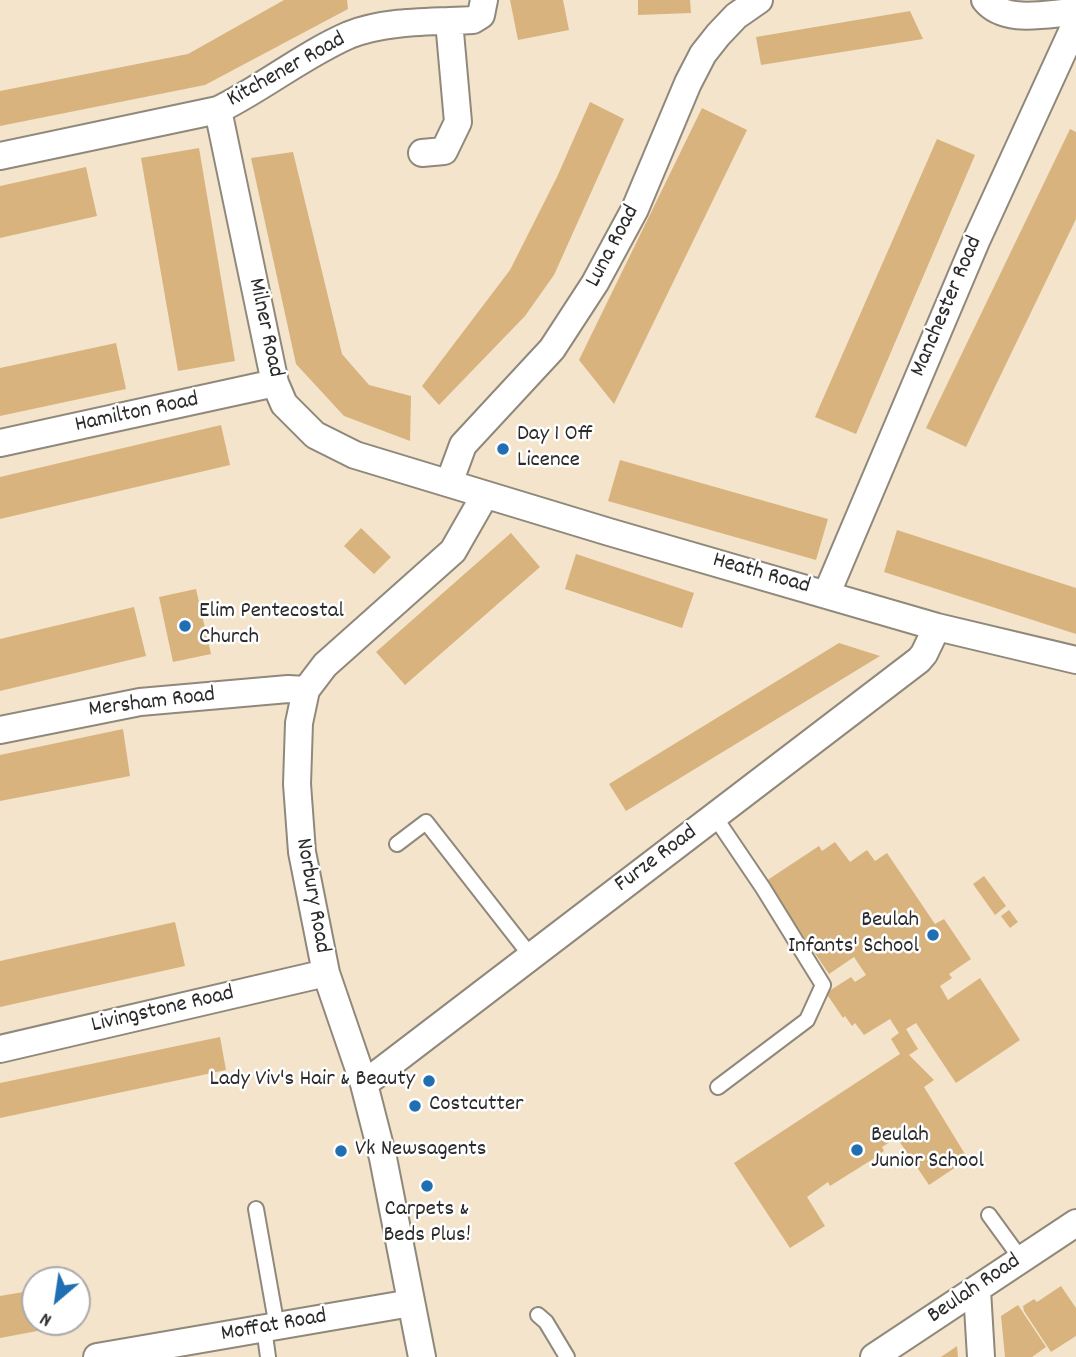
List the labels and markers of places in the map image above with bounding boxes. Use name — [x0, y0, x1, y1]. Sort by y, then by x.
place label: Day 1 Off Licence — [517, 422, 593, 476]
marker: Day 1 Off Licence — [495, 441, 511, 457]
place label: Elim Pentecostal Church — [199, 599, 344, 653]
marker: Elim Pentecostal Church — [177, 618, 193, 634]
place label: Beulah Infants' School — [788, 908, 919, 962]
marker: Beulah Infants' School — [925, 927, 941, 943]
place label: Lady Viv's Hair & Beauty — [210, 1067, 415, 1095]
marker: Lady Viv's Hair & Beauty — [421, 1073, 437, 1089]
place label: Costcutter — [429, 1092, 524, 1120]
marker: Costcutter — [407, 1098, 423, 1114]
place label: Beulah Junior School — [871, 1123, 984, 1177]
place label: Vk Newsagents — [355, 1137, 487, 1165]
marker: Beulah Junior School — [849, 1142, 865, 1158]
marker: Vk Newsagents — [333, 1143, 349, 1159]
marker: Carpets & Beds Plus! — [419, 1178, 435, 1194]
place label: Carpets & Beds Plus! — [383, 1197, 471, 1251]

